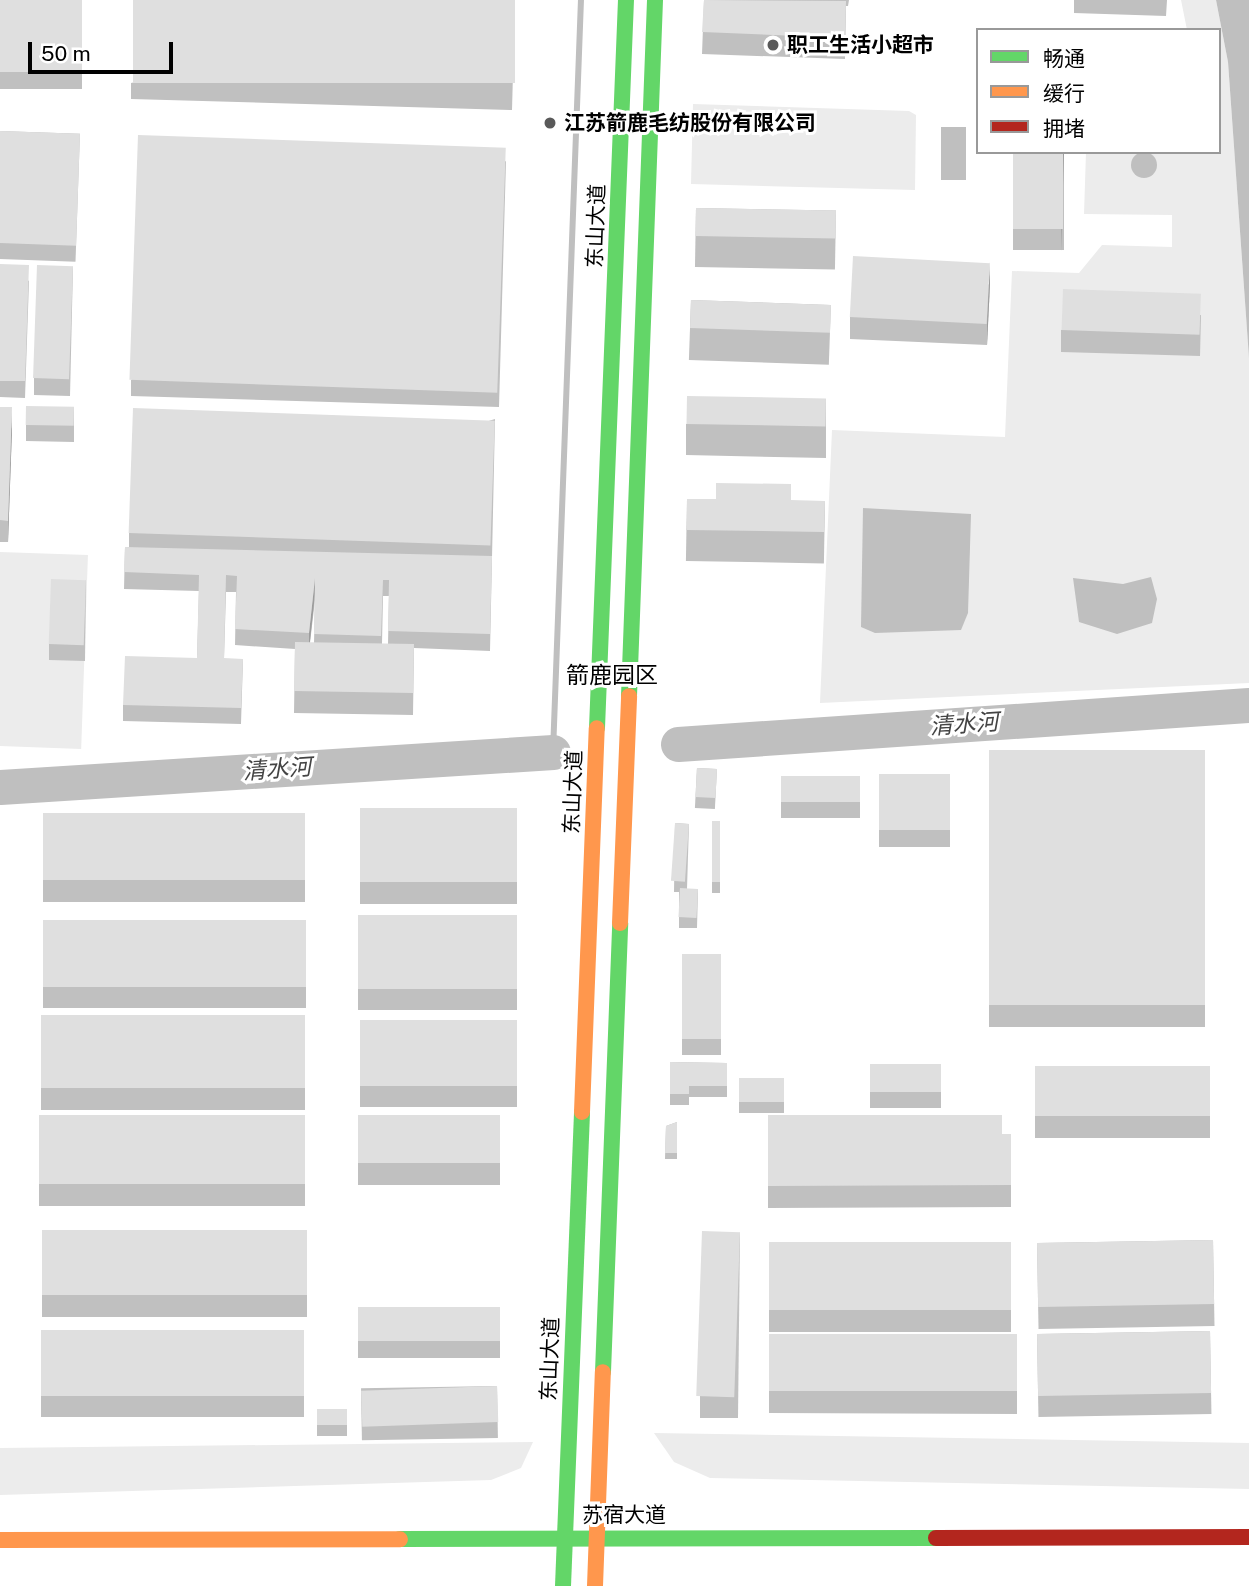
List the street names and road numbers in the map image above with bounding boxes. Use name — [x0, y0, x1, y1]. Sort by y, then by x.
street label: 东山大道 — [582, 184, 610, 268]
street label: 东山大道 — [559, 750, 587, 834]
street label: 东山大道 — [536, 1317, 564, 1401]
street label: 苏宿大道 — [582, 1502, 666, 1528]

